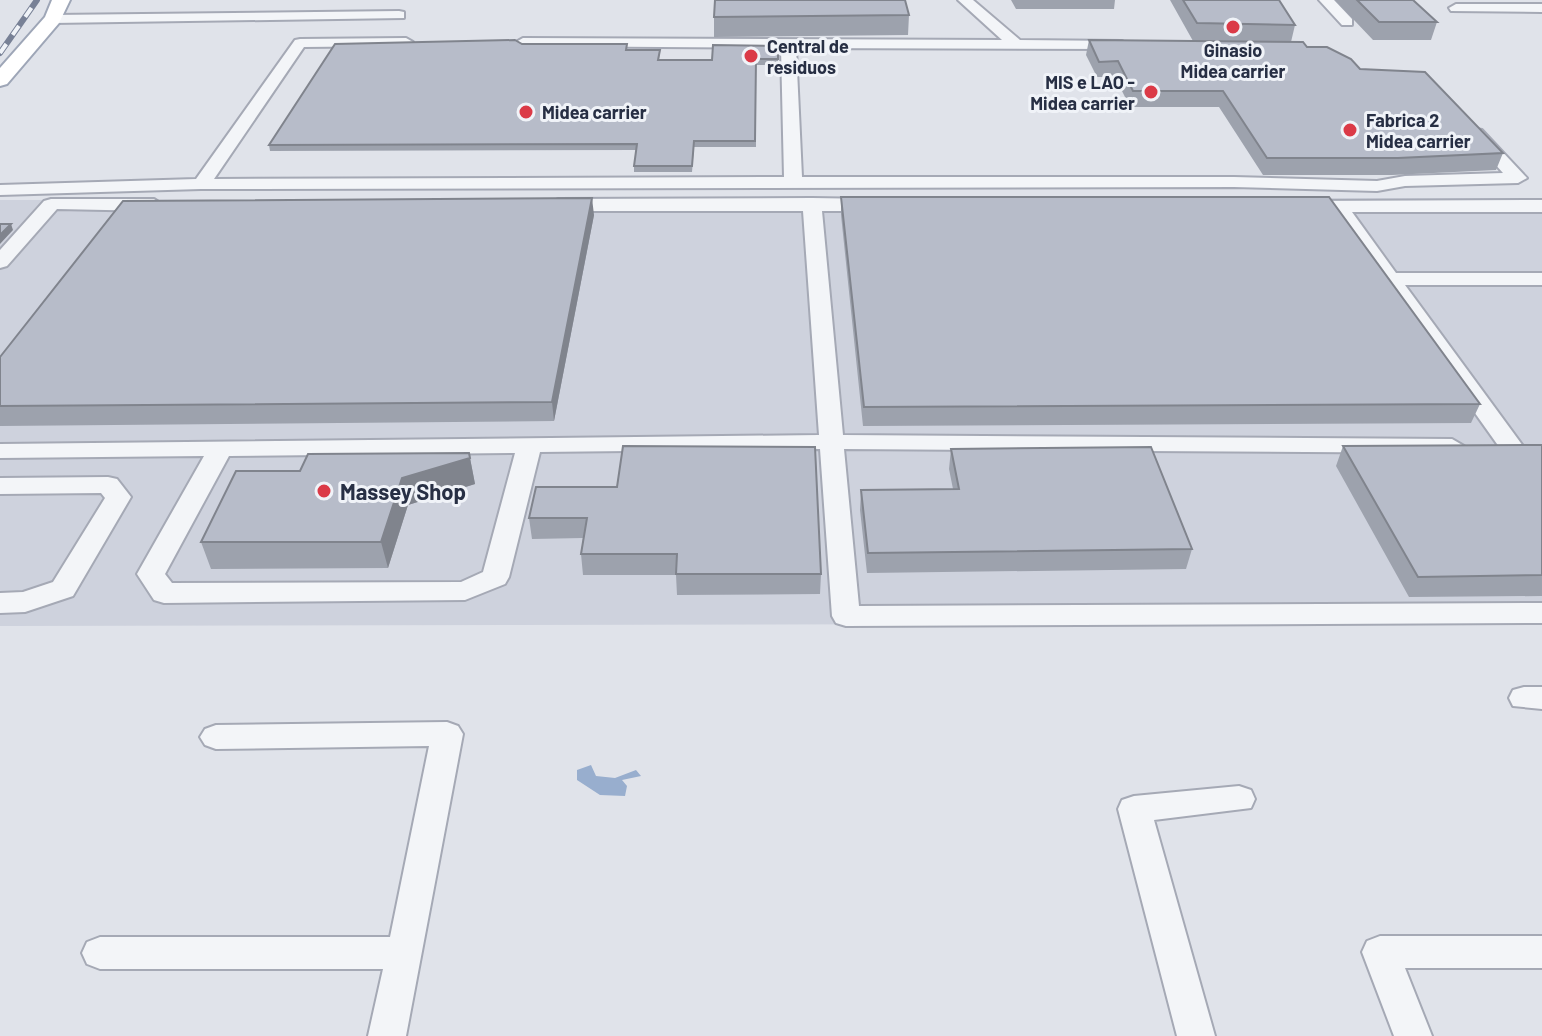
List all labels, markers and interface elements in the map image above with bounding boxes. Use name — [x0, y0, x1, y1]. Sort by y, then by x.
marker: Ginasio Midea carrier — [1224, 18, 1242, 36]
place label: Central de residuos — [767, 35, 849, 78]
place label: Ginasio Midea carrier — [1181, 39, 1285, 82]
marker: Central de residuos — [742, 47, 760, 65]
place label: MIS e LAO - Midea carrier — [1030, 71, 1135, 114]
marker: MIS e LAO - Midea carrier — [1142, 83, 1160, 101]
place label: Midea carrier — [542, 101, 647, 123]
marker: Midea carrier — [517, 103, 535, 121]
place label: Fabrica 2 Midea carrier — [1366, 109, 1471, 152]
marker: Fabrica 2 Midea carrier — [1341, 121, 1359, 139]
place label: Massey Shop — [340, 478, 466, 504]
marker: Massey Shop — [315, 482, 333, 500]

